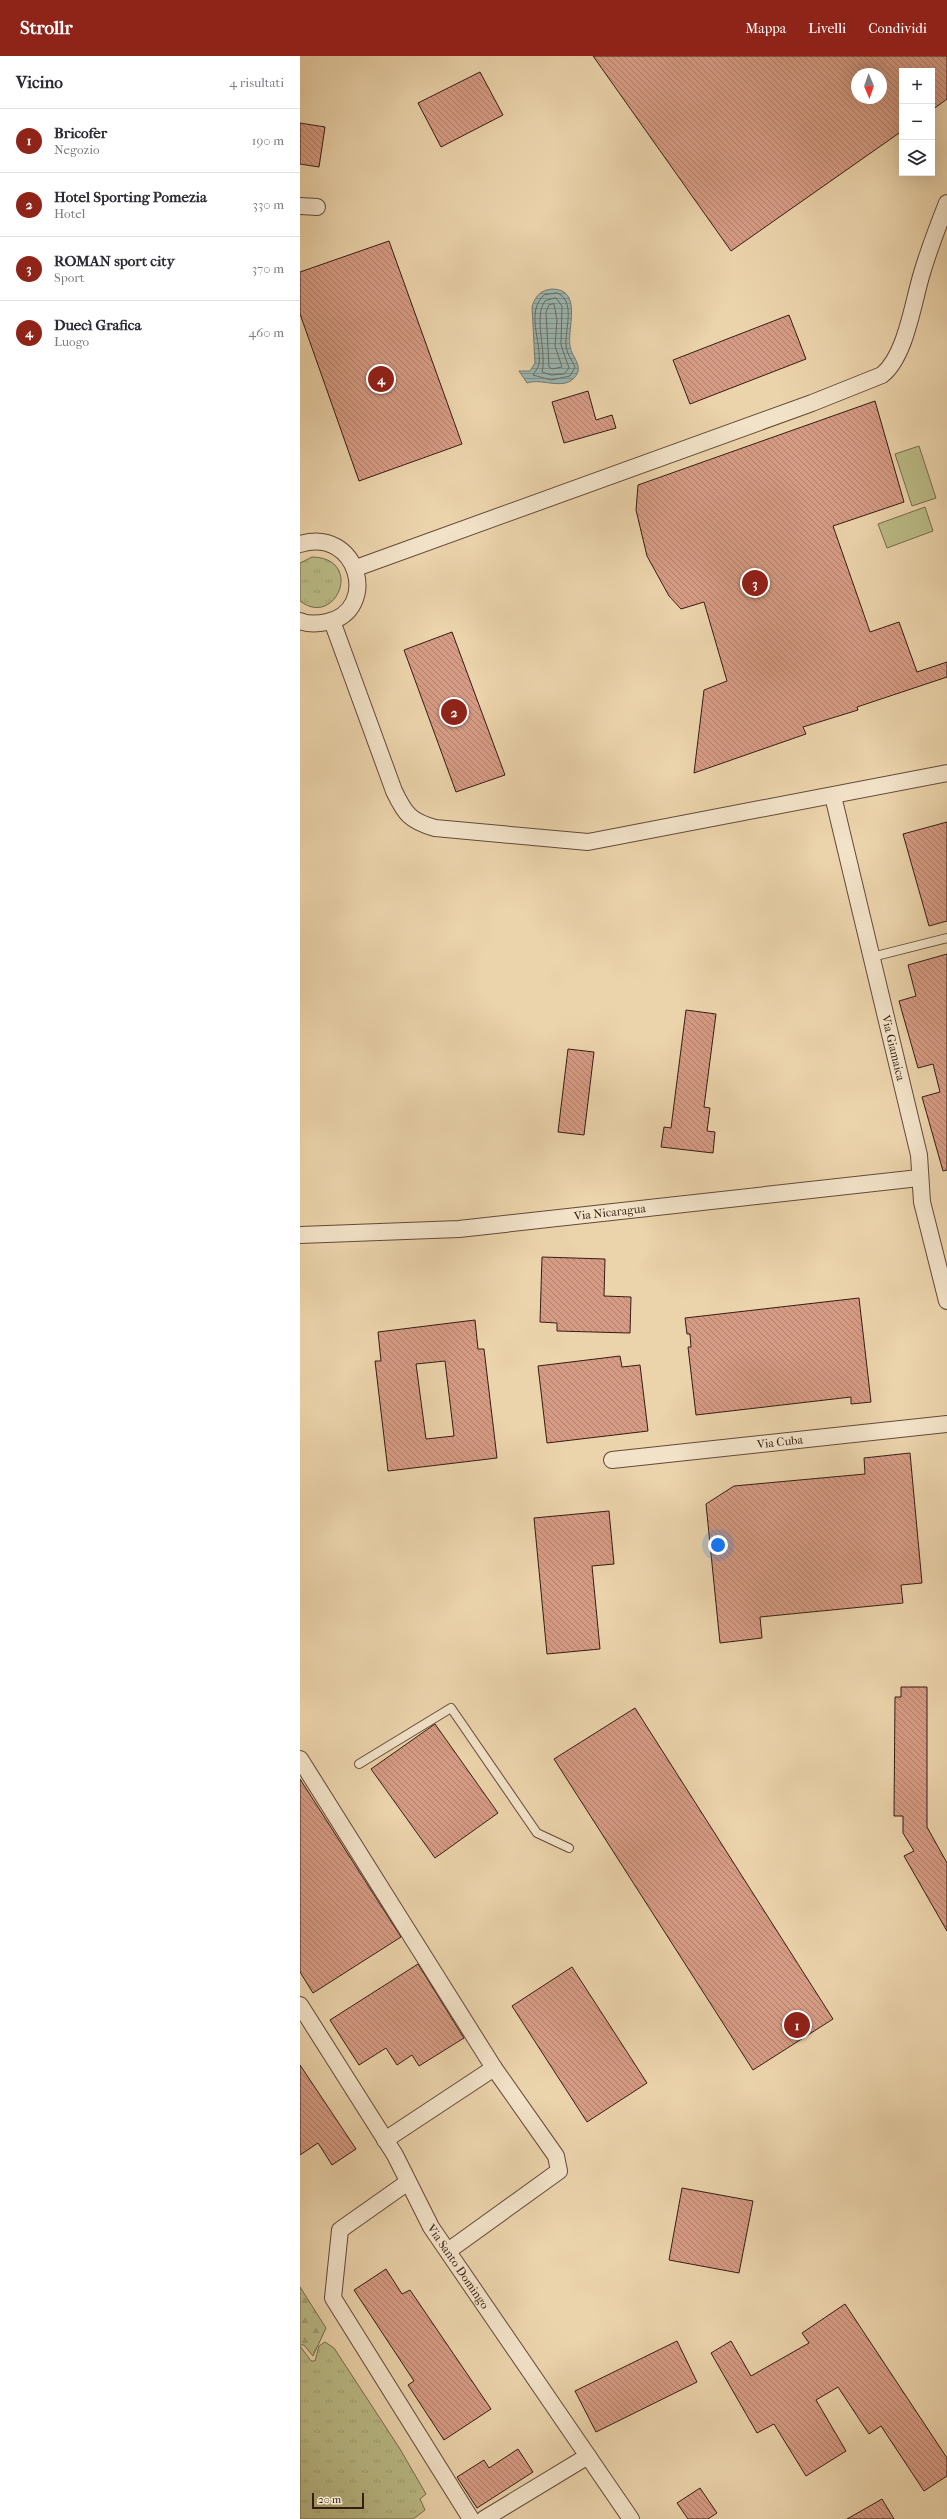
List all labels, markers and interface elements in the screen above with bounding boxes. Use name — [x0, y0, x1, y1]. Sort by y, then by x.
text: Strollr — [20, 17, 73, 39]
text: Mappa — [745, 20, 786, 37]
text: Livelli — [808, 20, 846, 37]
text: Condividi — [868, 20, 927, 37]
north arrow — [851, 68, 887, 104]
map controls — [899, 68, 935, 176]
button: + — [899, 68, 935, 104]
text: Vicino — [16, 72, 63, 92]
text: 4 risultati — [229, 75, 284, 90]
button: − — [899, 104, 935, 140]
text: Bricofer — [54, 124, 107, 142]
text: 1 — [27, 133, 31, 148]
text: 190 m — [252, 133, 284, 148]
button: layers — [899, 140, 935, 176]
text: Negozio — [54, 142, 100, 157]
text: Hotel Sporting Pomezia — [54, 188, 207, 206]
text: 2 — [26, 197, 32, 212]
text: 330 m — [253, 197, 284, 212]
text: Hotel — [54, 206, 85, 221]
text: ROMAN sport city — [54, 252, 175, 270]
text: 3 — [26, 261, 32, 276]
text: 370 m — [252, 261, 284, 276]
text: Sport — [54, 270, 85, 285]
text: Duecì Grafica — [54, 316, 141, 334]
text: 4 — [25, 325, 33, 340]
text: 460 m — [249, 325, 284, 340]
text: Luogo — [54, 334, 89, 349]
pin: 4 — [368, 364, 394, 394]
pin: 3 — [742, 568, 768, 598]
pin: 2 — [441, 697, 467, 727]
street label: Via Giamaica — [878, 1013, 908, 1082]
street label: Via Nicaragua — [572, 1201, 647, 1223]
street label: Via Cuba — [755, 1432, 804, 1451]
your location — [708, 1535, 728, 1555]
pin: 1 — [784, 2010, 810, 2040]
street label: Via Santo Domingo — [424, 2221, 492, 2311]
scale bar — [312, 2491, 364, 2510]
text: 20 m — [318, 2493, 341, 2506]

